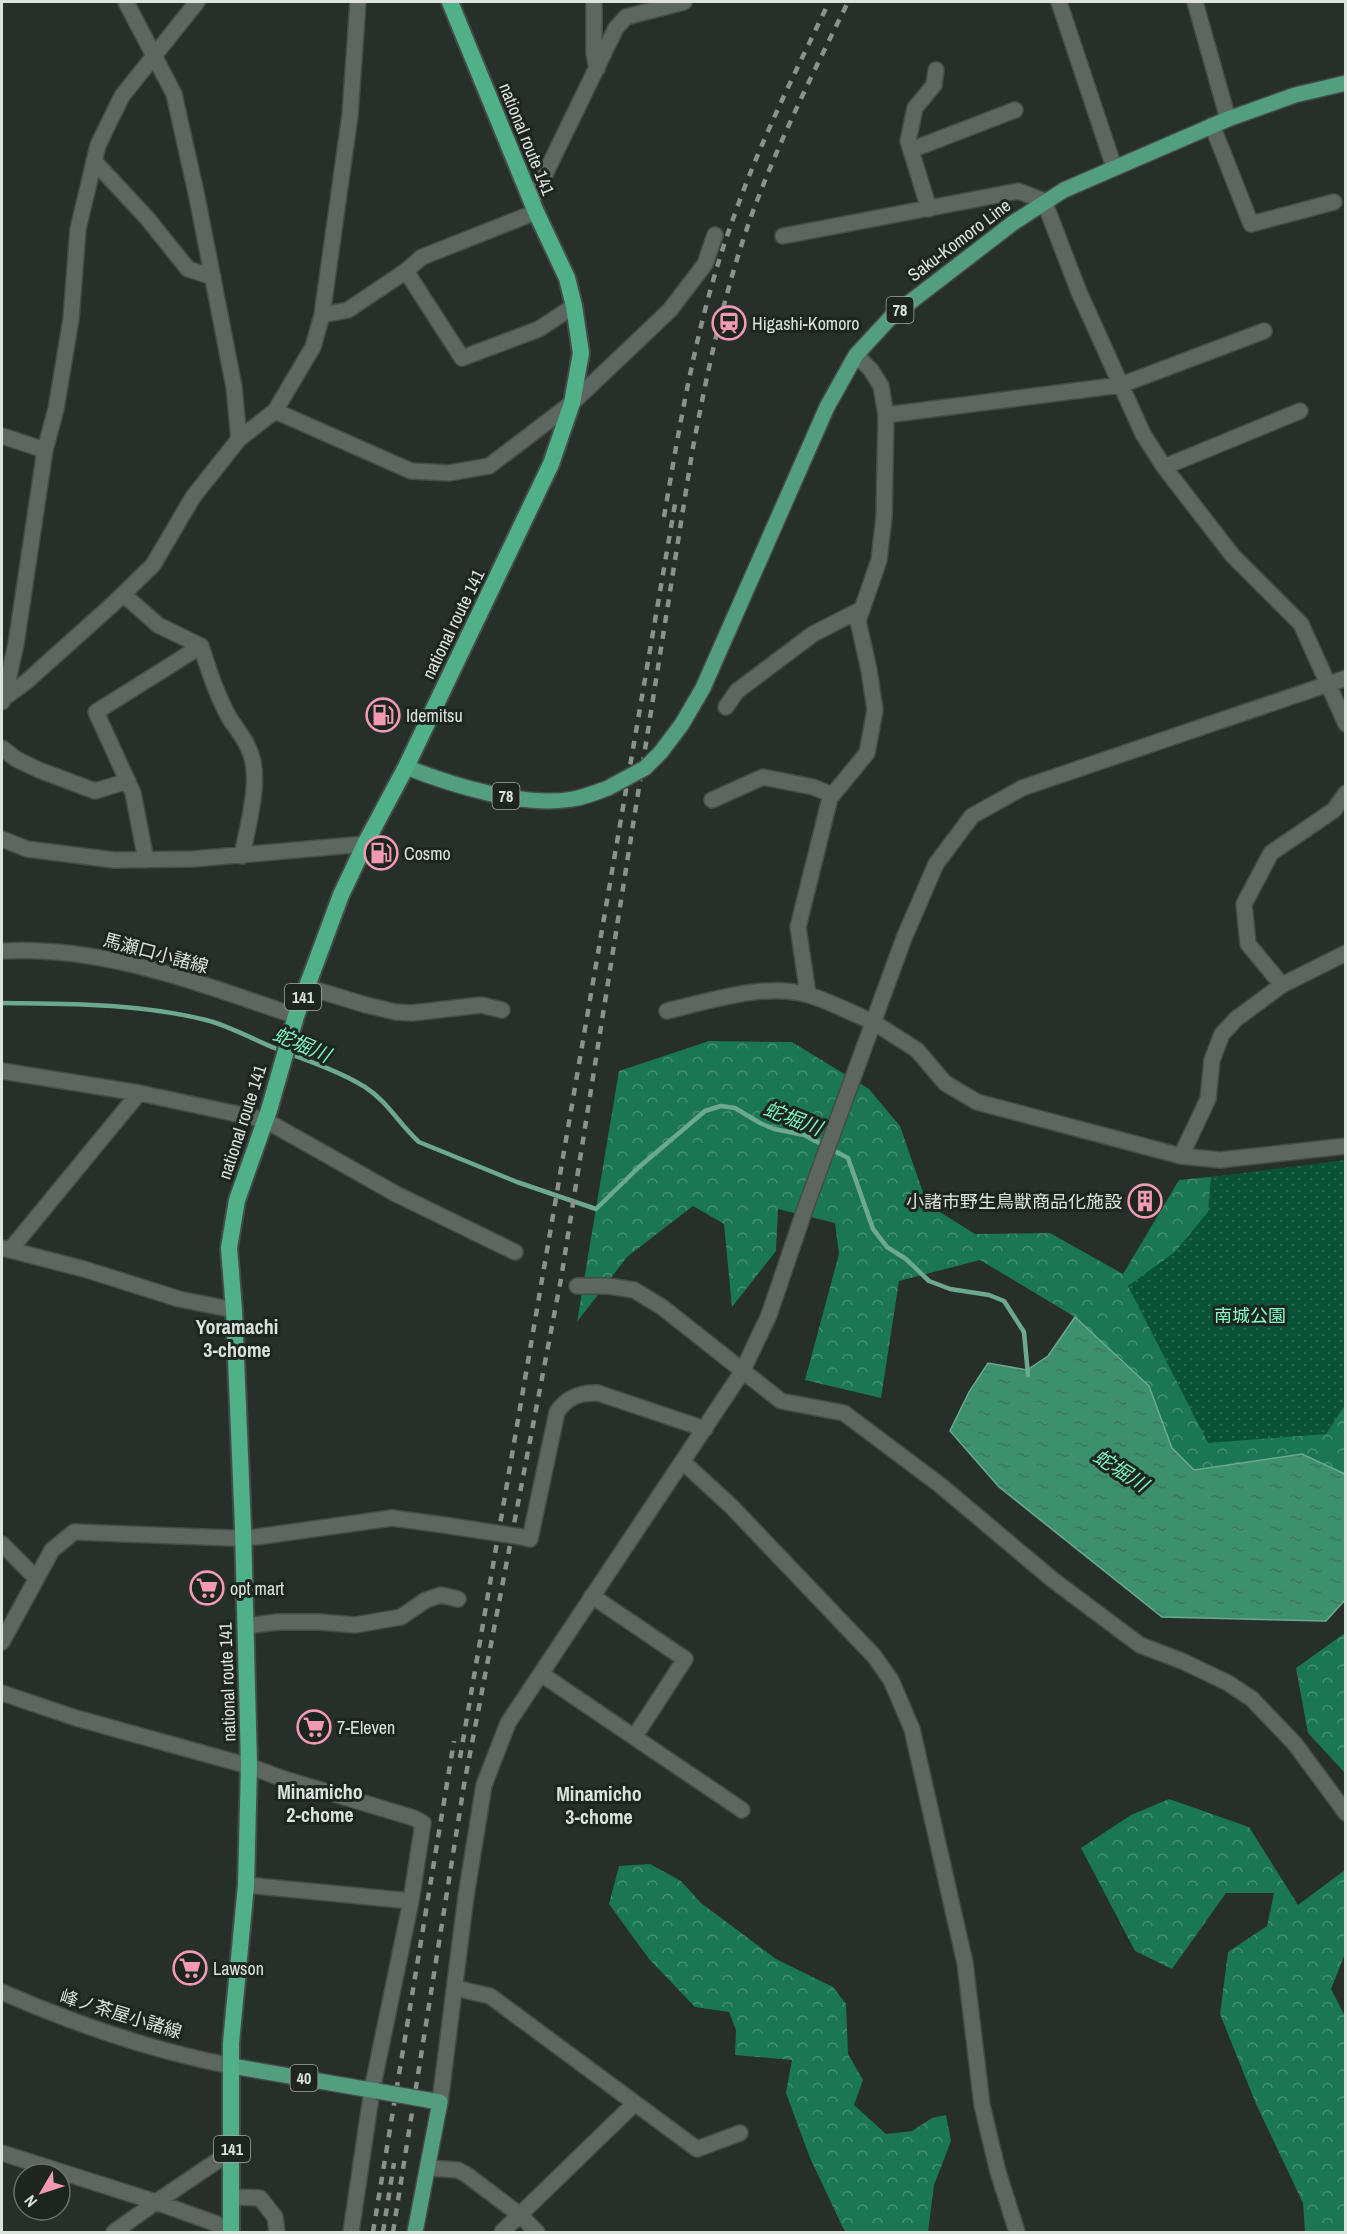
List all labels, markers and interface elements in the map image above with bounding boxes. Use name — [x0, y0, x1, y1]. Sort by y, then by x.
street label: national route 141 — [493, 79, 561, 200]
street label: Saku-Komoro Line — [902, 193, 1016, 287]
road number: 78 — [886, 297, 914, 323]
station icon: Higashi-Komoro — [711, 305, 747, 341]
place label: Higashi-Komoro — [752, 311, 859, 336]
street label: national route 141 — [416, 564, 491, 683]
fuel station icon: Idemitsu — [365, 697, 401, 733]
place label: Idemitsu — [406, 703, 463, 728]
road number: 78 — [492, 783, 520, 809]
fuel station icon: Cosmo — [363, 835, 399, 871]
place label: Cosmo — [404, 841, 451, 866]
street label: 馬瀬口小諸線 — [101, 927, 211, 979]
road number: 141 — [285, 984, 321, 1010]
water label: 蛇堀川 — [269, 1020, 337, 1069]
street label: national route 141 — [212, 1061, 273, 1182]
water label: 蛇堀川 — [760, 1095, 828, 1142]
building icon: 小諸市野生鳥獣商品化施設 — [1127, 1183, 1163, 1219]
place label: 小諸市野生鳥獣商品化施設 — [906, 1189, 1122, 1214]
park label: 南城公園 — [1214, 1303, 1286, 1328]
district label: Yoramachi 3-chome — [196, 1313, 278, 1363]
water label: 蛇堀川 — [1088, 1442, 1155, 1499]
supermarket icon: opt mart — [189, 1570, 225, 1606]
place label: opt mart — [230, 1576, 284, 1601]
street label: national route 141 — [212, 1621, 242, 1742]
supermarket icon: 7-Eleven — [296, 1709, 332, 1745]
place label: 7-Eleven — [337, 1715, 395, 1740]
district label: Minamicho 2-chome — [277, 1778, 363, 1828]
district label: Minamicho 3-chome — [556, 1780, 642, 1830]
supermarket icon: Lawson — [172, 1950, 208, 1986]
place label: Lawson — [213, 1956, 264, 1981]
street label: 峰ノ茶屋小諸線 — [57, 1984, 185, 2044]
road number: 40 — [290, 2065, 318, 2091]
road number: 141 — [214, 2136, 250, 2162]
north arrow — [12, 2162, 72, 2222]
text: N — [19, 2191, 42, 2212]

